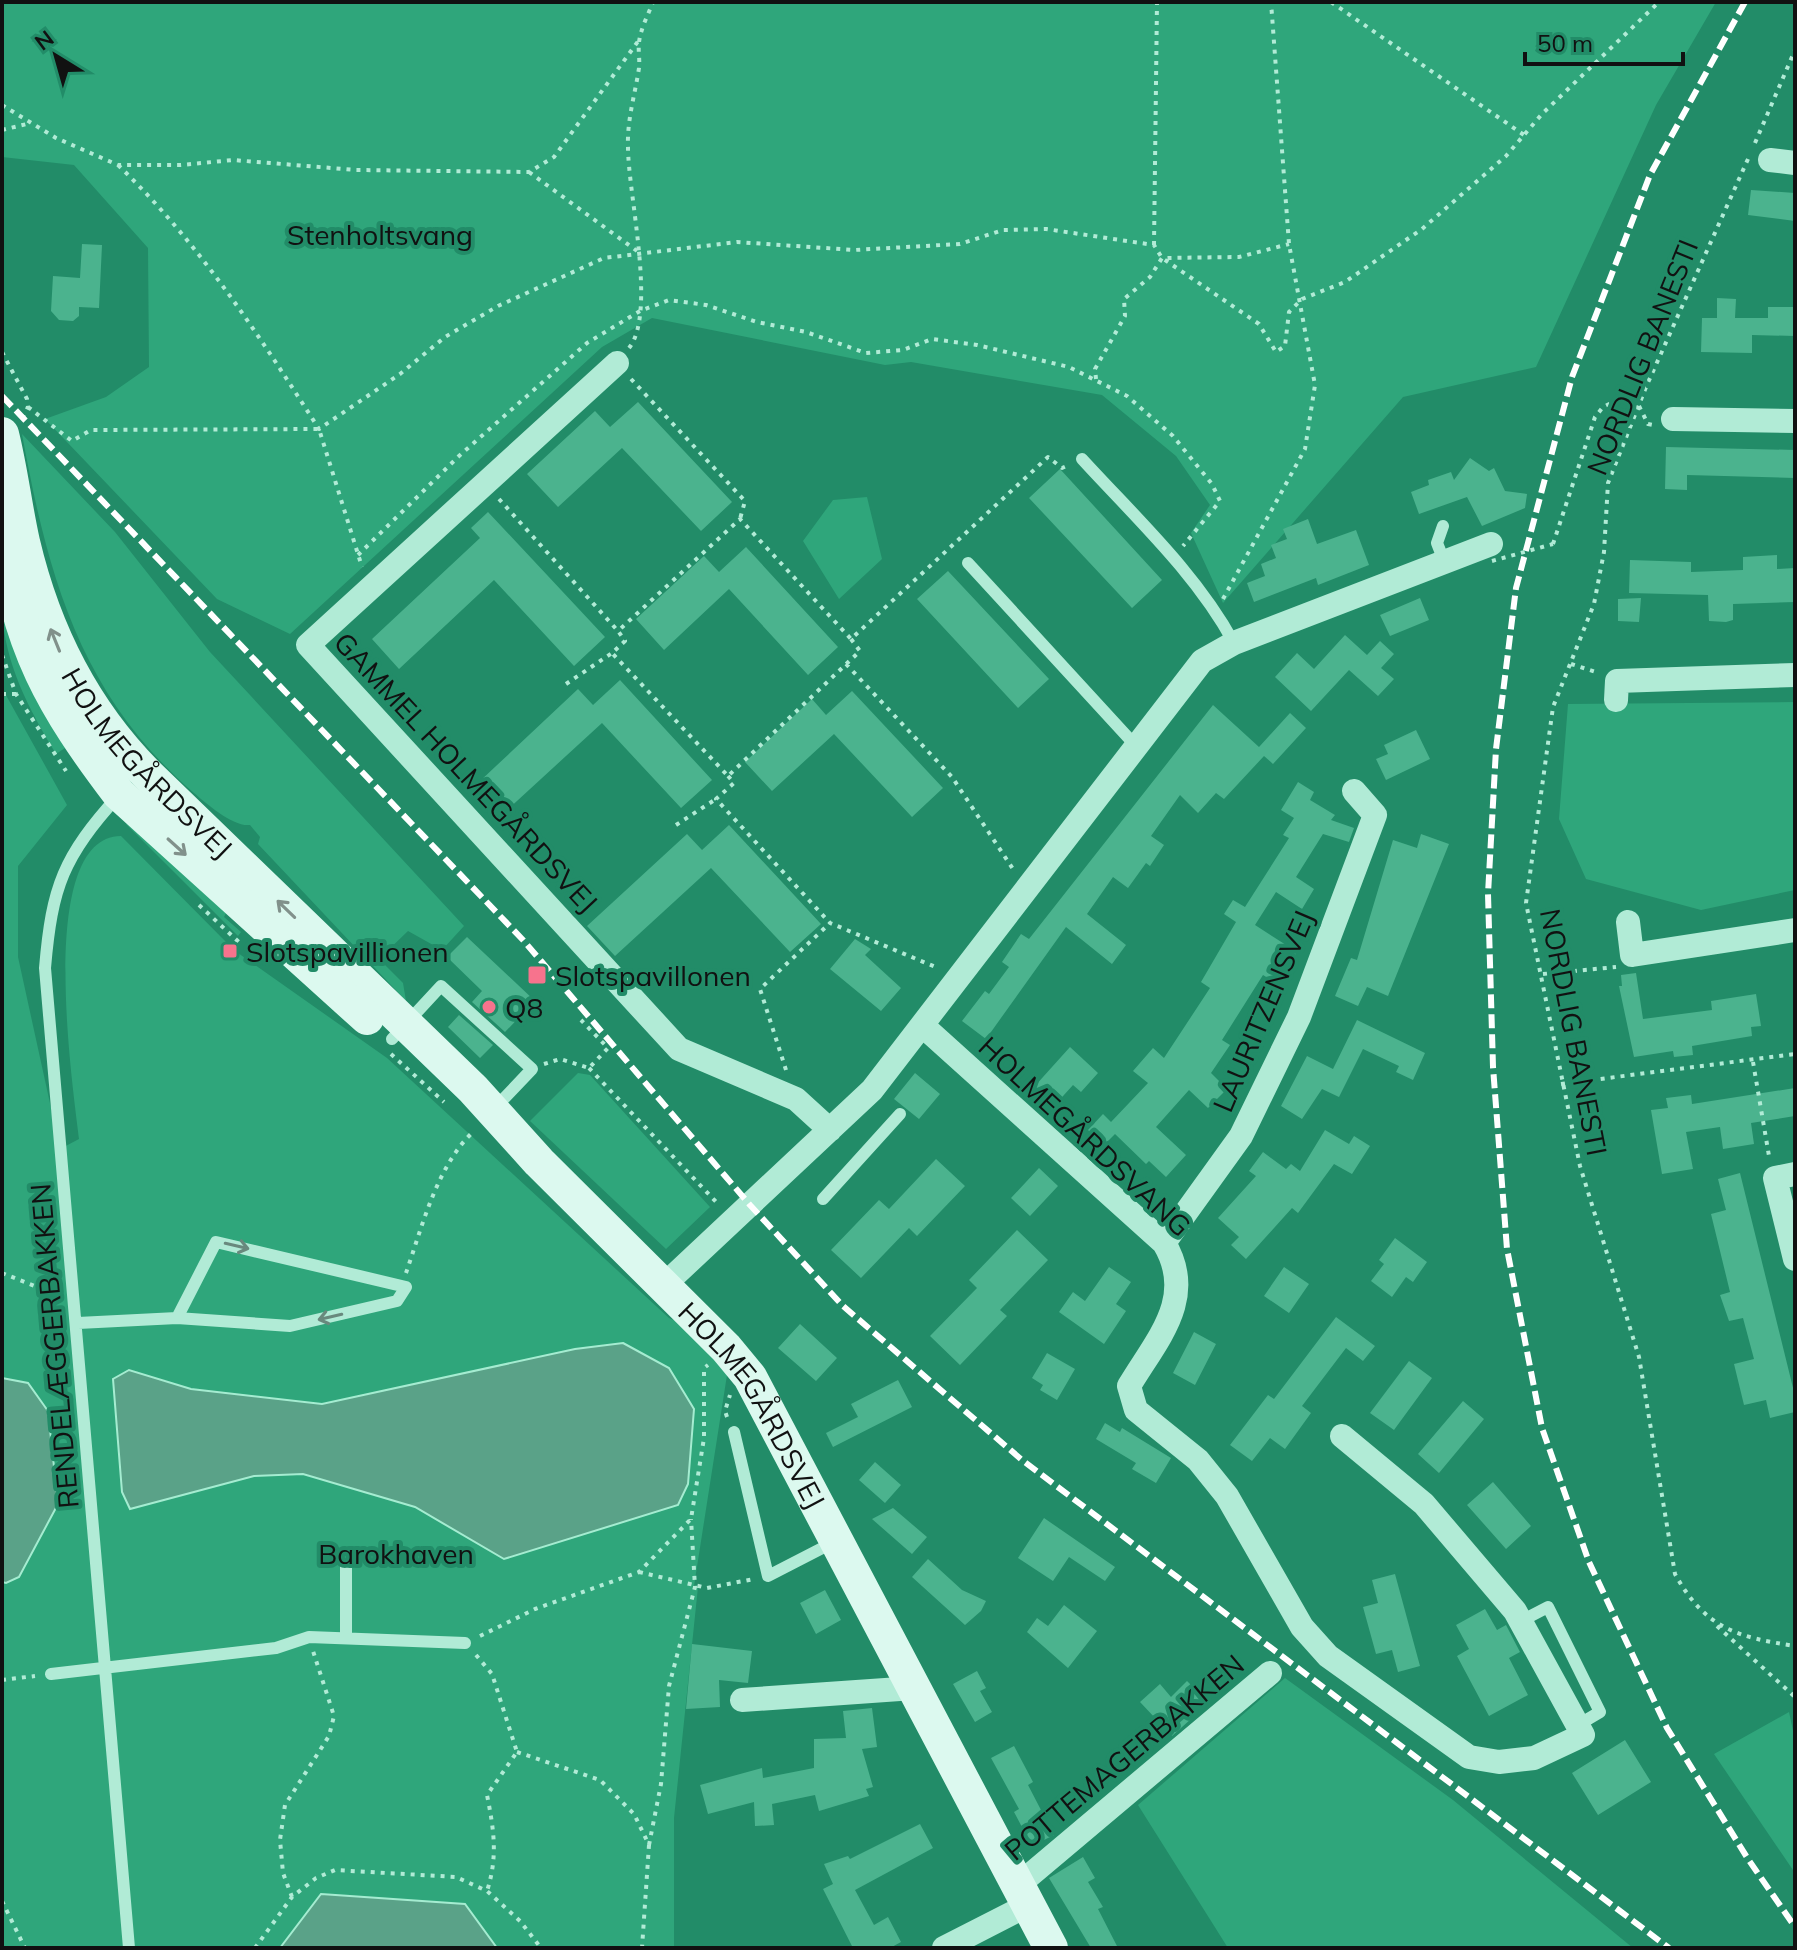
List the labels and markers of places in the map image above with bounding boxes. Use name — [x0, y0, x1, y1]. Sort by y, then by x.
place label: Slotspavillionen — [246, 934, 449, 969]
marker: Slotspavillionen — [221, 942, 239, 960]
place label: Slotspavillonen — [555, 958, 751, 993]
marker: Slotspavillonen — [526, 964, 548, 986]
place label: Q8 — [505, 990, 543, 1025]
marker: Q8 — [480, 998, 498, 1016]

